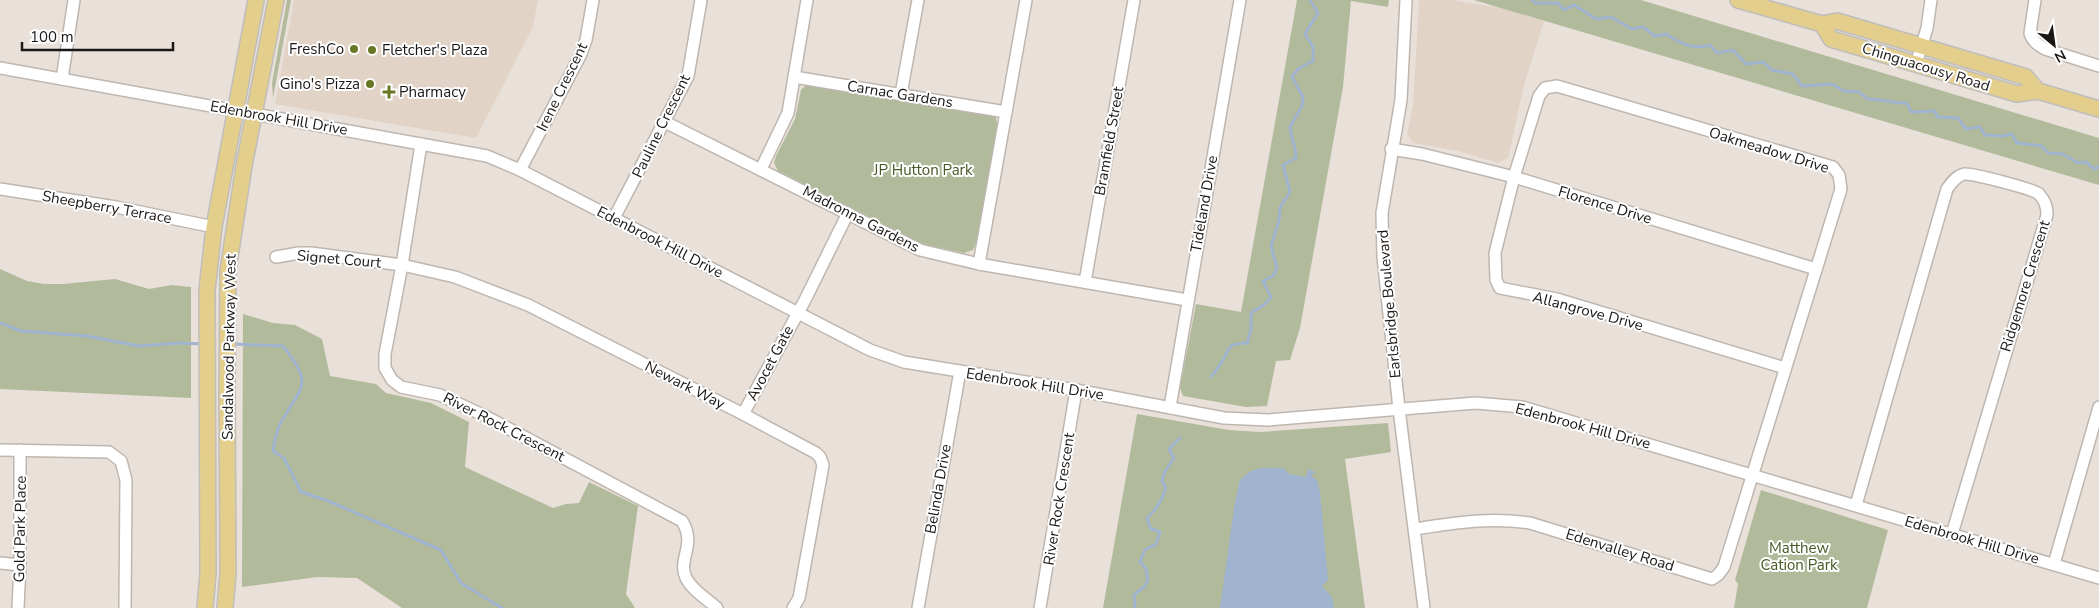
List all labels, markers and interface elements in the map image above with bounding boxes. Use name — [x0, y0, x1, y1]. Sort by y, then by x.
scale bar — [22, 20, 174, 52]
north arrow — [2029, 20, 2079, 70]
text: 100 m — [30, 27, 74, 47]
street label: Chinguacousy Road — [1860, 38, 1992, 96]
place label: FreshCo — [289, 39, 344, 59]
street label: Irene Crescent — [532, 39, 592, 135]
place label: Fletcher's Plaza — [382, 40, 488, 60]
marker: FreshCo — [348, 43, 360, 55]
marker: Fletcher's Plaza — [366, 44, 378, 56]
text: N — [2051, 45, 2069, 67]
street label: Pauline Crescent — [627, 70, 695, 181]
place label: Gino's Pizza — [280, 74, 360, 94]
street label: Carnac Gardens — [846, 76, 954, 112]
marker: Gino's Pizza — [364, 78, 376, 90]
place label: Pharmacy — [399, 82, 466, 102]
street label: Bramfield Street — [1090, 84, 1129, 197]
marker: Pharmacy — [383, 86, 395, 98]
street label: Edenbrook Hill Drive — [209, 96, 349, 140]
street label: Oakmeadow Drive — [1706, 122, 1832, 178]
street label: Tideland Drive — [1186, 154, 1222, 254]
park label: JP Hutton Park — [873, 160, 973, 180]
street label: Madronna Gardens — [799, 181, 923, 257]
street label: Florence Drive — [1556, 181, 1654, 229]
street label: Sheepberry Terrace — [41, 186, 173, 228]
street label: Edenbrook Hill Drive — [593, 201, 727, 283]
street label: Ridgemore Crescent — [1995, 217, 2055, 354]
street label: Earlsbridge Boulevard — [1373, 229, 1405, 379]
street label: Signet Court — [296, 245, 383, 273]
street label: Sandalwood Parkway West — [217, 253, 241, 440]
street label: Allangrove Drive — [1531, 287, 1645, 335]
street label: Avocet Gate — [742, 322, 798, 404]
street label: Newark Way — [642, 356, 729, 414]
street label: Edenbrook Hill Drive — [965, 363, 1105, 405]
street label: River Rock Crescent — [440, 388, 569, 467]
street label: Edenbrook Hill Drive — [1513, 398, 1653, 454]
street label: River Rock Crescent — [1039, 431, 1079, 567]
street label: Belinda Drive — [920, 443, 956, 535]
street label: Gold Park Place — [9, 475, 31, 583]
street label: Edenbrook Hill Drive — [1902, 511, 2042, 569]
street label: Edenvalley Road — [1563, 524, 1677, 576]
park label: Matthew Cation Park — [1760, 538, 1838, 575]

